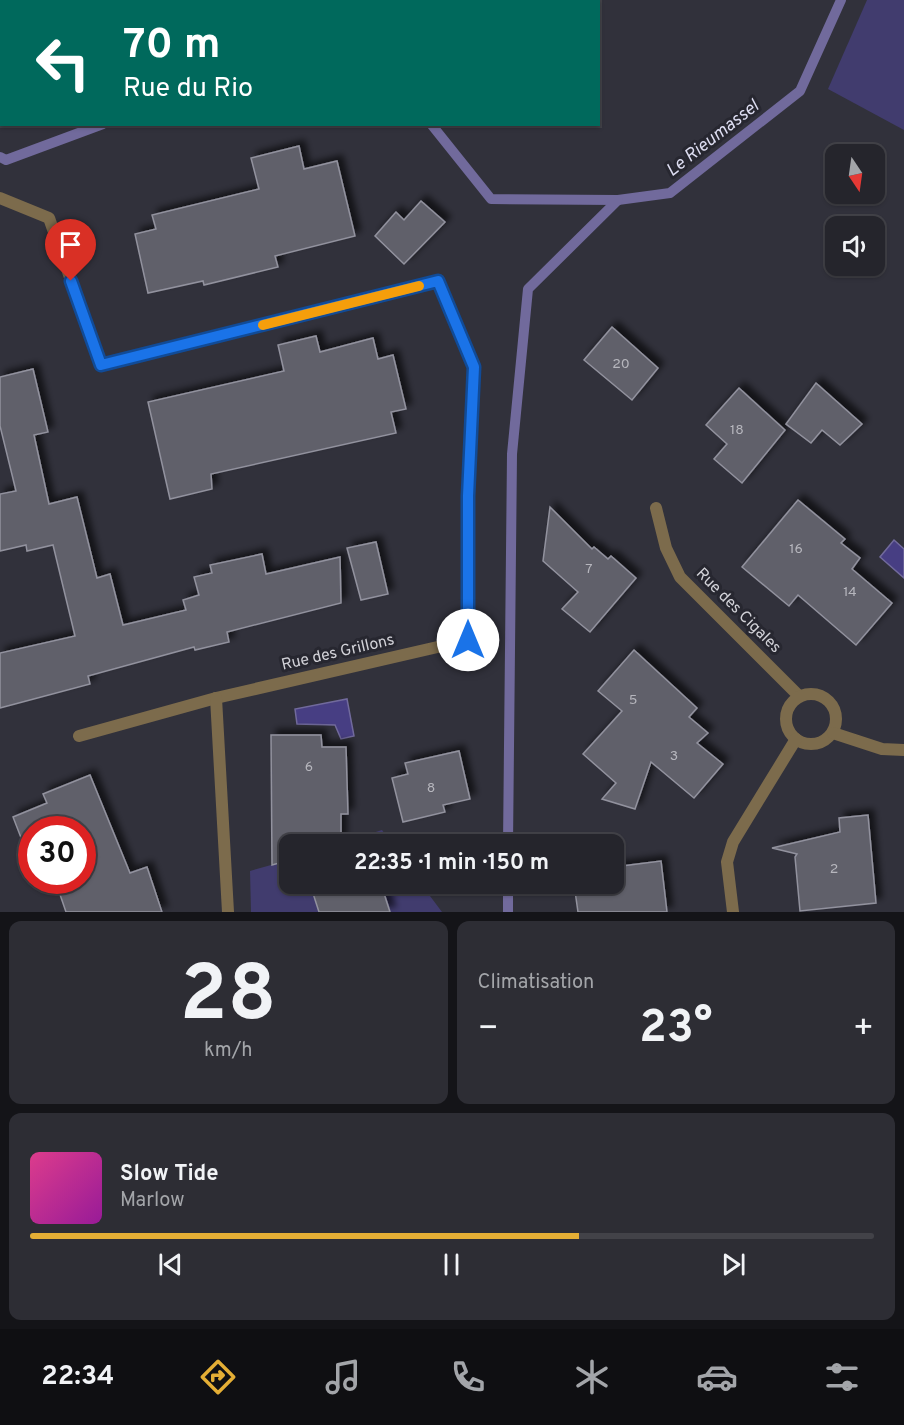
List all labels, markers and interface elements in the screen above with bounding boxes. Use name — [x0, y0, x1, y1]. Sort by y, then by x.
text: 70 m — [123, 20, 221, 73]
icon: left — [24, 24, 102, 102]
text: Rue du Rio — [123, 72, 253, 106]
water label: Le Rieumassel — [662, 95, 765, 183]
north arrow — [825, 144, 885, 204]
map controls — [825, 144, 885, 276]
button: sound — [825, 216, 885, 276]
pin — [45, 219, 96, 281]
icon: arrive — [54, 228, 87, 261]
house number: 20 — [612, 356, 630, 373]
house number: 18 — [730, 422, 744, 439]
house number: 16 — [789, 541, 803, 558]
house number: 7 — [585, 561, 593, 578]
street label: Rue des Cigales — [691, 564, 785, 658]
house number: 14 — [843, 584, 857, 601]
position arrow — [436, 608, 500, 672]
street label: Rue des Grillons — [280, 630, 396, 676]
house number: 5 — [629, 692, 637, 709]
house number: 3 — [670, 748, 678, 765]
house number: 6 — [305, 759, 313, 776]
house number: 8 — [427, 780, 435, 797]
speed limit sign: 30 — [18, 816, 96, 894]
text: 22:35 · 1 min · 150 m — [354, 850, 549, 877]
house number: 2 — [830, 861, 838, 878]
text: 28 — [180, 949, 277, 1048]
text: Climatisation — [478, 970, 594, 996]
text: 23° — [639, 1001, 712, 1058]
text: − — [478, 1009, 499, 1051]
text: + — [853, 1009, 874, 1051]
text: km/h — [204, 1038, 253, 1064]
text: Slow Tide — [120, 1161, 219, 1188]
text: Marlow — [120, 1188, 184, 1214]
icon: previous — [154, 1248, 187, 1281]
icon: pause — [435, 1248, 468, 1281]
icon: next — [717, 1248, 750, 1281]
icon: directions — [197, 1356, 239, 1398]
icon: music — [322, 1356, 364, 1398]
icon: phone — [447, 1356, 489, 1398]
icon: climate — [571, 1356, 613, 1398]
icon: car — [696, 1356, 738, 1398]
icon: filters — [821, 1356, 863, 1398]
text: 22:34 — [41, 1360, 114, 1394]

